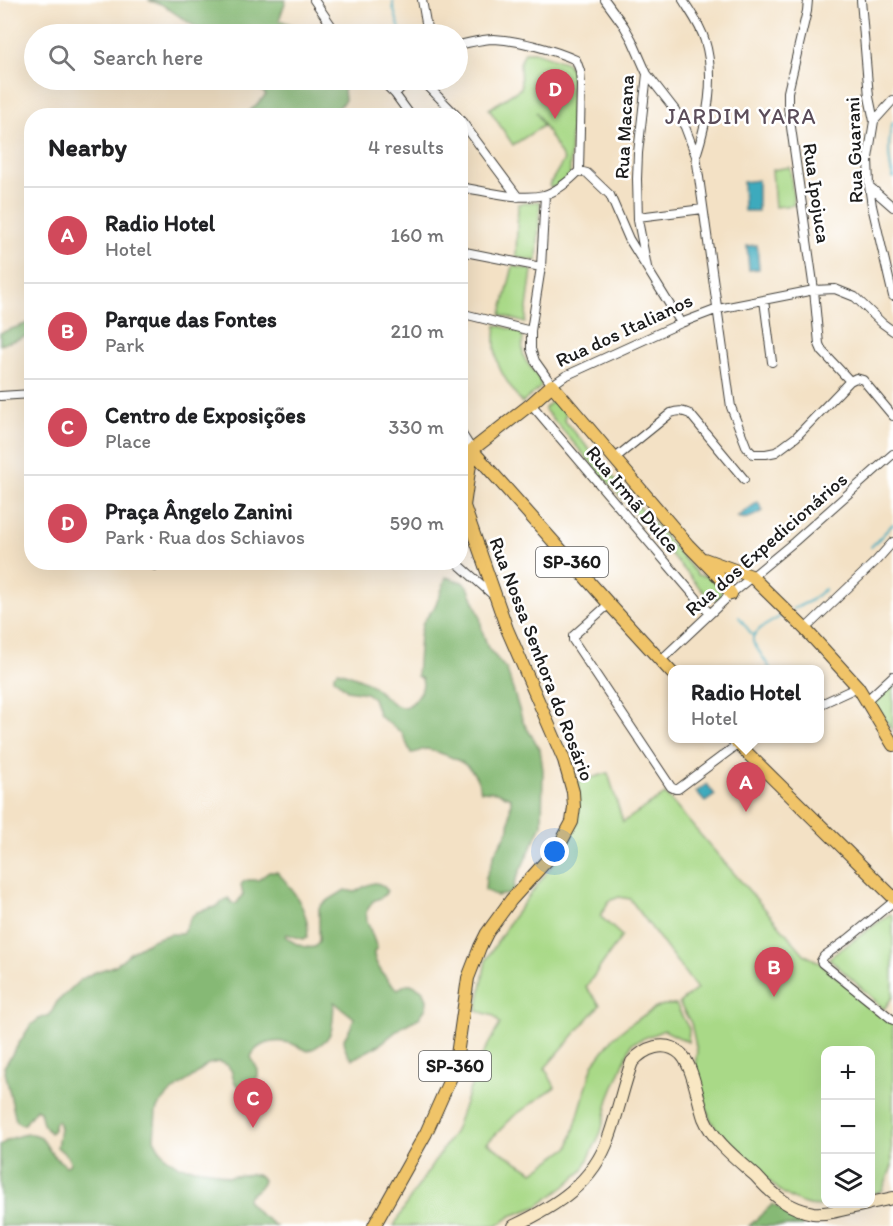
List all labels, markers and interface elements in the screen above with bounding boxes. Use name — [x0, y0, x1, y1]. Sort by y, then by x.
search box — [24, 24, 468, 90]
icon: search — [45, 41, 78, 74]
text: Search here — [93, 44, 203, 71]
pin: D — [536, 70, 574, 119]
street label: Rua Macana — [609, 74, 639, 180]
street label: Rua Guarani — [840, 96, 868, 204]
district label: JARDIM YARA — [665, 103, 817, 130]
text: Nearby — [48, 131, 127, 163]
text: 4 results — [368, 135, 444, 159]
street label: Rua Ipojuca — [798, 141, 836, 245]
text: Radio Hotel — [105, 210, 215, 237]
text: A — [61, 223, 74, 247]
text: 160 m — [391, 223, 444, 247]
text: Hotel — [105, 237, 152, 261]
street label: Rua dos Italianos — [552, 288, 696, 372]
text: Parque das Fontes — [105, 306, 277, 333]
text: B — [61, 319, 74, 343]
text: 210 m — [391, 319, 444, 343]
text: Park — [105, 333, 144, 357]
text: Centro de Exposições — [105, 402, 306, 429]
text: C — [61, 415, 74, 439]
text: 330 m — [389, 415, 444, 439]
text: Place — [105, 429, 151, 453]
street label: Rua Irmã Dulce — [581, 440, 685, 558]
street label: Rua dos Expedicionários — [680, 467, 852, 621]
text: Praça Ângelo Zanini — [105, 498, 293, 525]
text: D — [61, 511, 74, 535]
text: 590 m — [389, 511, 444, 535]
text: Park · Rua dos Schiavos — [105, 525, 305, 549]
street label: Rua Nossa Senhora do Rosário — [484, 534, 600, 784]
road number: SP-360 — [536, 547, 608, 577]
popup — [668, 665, 824, 743]
text: Radio Hotel — [691, 679, 801, 706]
text: Hotel — [691, 706, 738, 730]
pin: A — [726, 762, 766, 812]
your location — [540, 837, 569, 866]
pin: B — [754, 948, 794, 997]
map controls — [821, 1046, 875, 1208]
button: + — [821, 1046, 875, 1100]
road number: SP-360 — [419, 1051, 491, 1081]
pin: C — [234, 1078, 272, 1128]
button: − — [821, 1100, 875, 1154]
button: layers — [821, 1154, 875, 1208]

